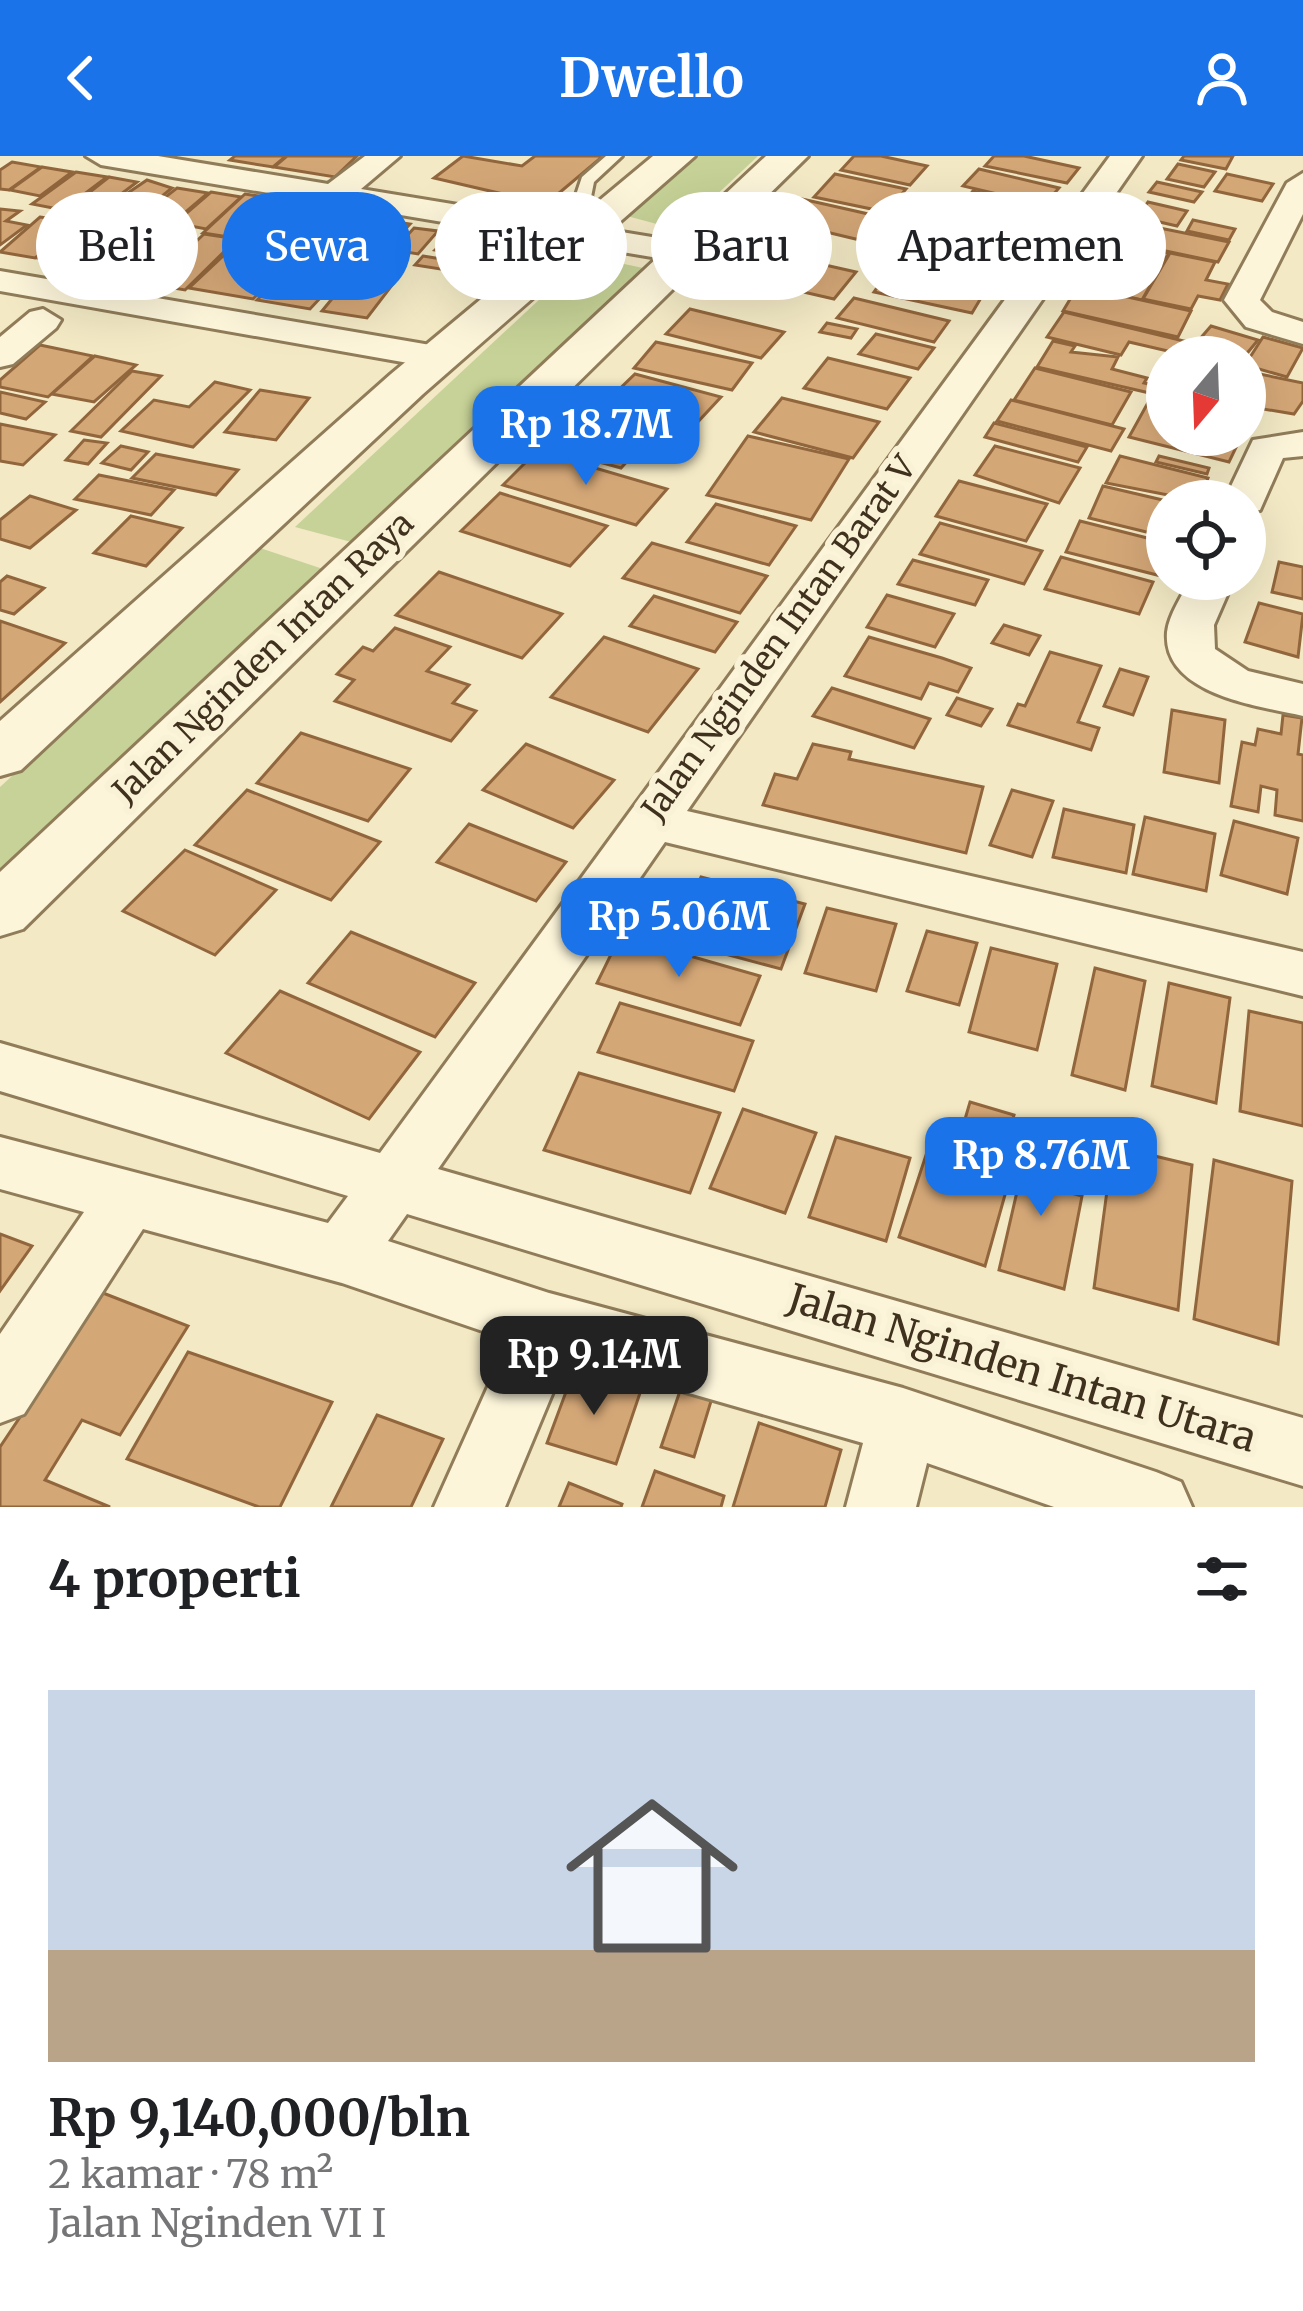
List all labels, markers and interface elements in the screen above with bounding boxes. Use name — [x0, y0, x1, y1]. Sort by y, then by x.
text: Dwello — [559, 44, 744, 112]
icon: back — [48, 45, 114, 111]
icon: person — [1189, 45, 1255, 111]
chip: Beli — [36, 192, 198, 300]
chip: Sewa — [222, 192, 411, 300]
chip: Filter — [435, 192, 627, 300]
chip: Baru — [651, 192, 832, 300]
chip: Apartemen — [856, 192, 1166, 300]
north arrow — [1146, 336, 1266, 456]
map controls — [1146, 336, 1266, 600]
pin: Rp 18.7M — [462, 386, 710, 488]
text: Rp 18.7M — [500, 400, 672, 449]
street label: Jalan Nginden Intan Barat V — [632, 447, 926, 829]
button: locate — [1146, 480, 1266, 600]
street label: Jalan Nginden Intan Raya — [104, 503, 422, 812]
pin: Rp 5.06M — [555, 878, 803, 980]
text: Rp 5.06M — [588, 892, 770, 941]
pin: Rp 8.76M — [917, 1117, 1165, 1219]
text: Rp 8.76M — [952, 1131, 1130, 1180]
street label: Jalan Nginden Intan Utara — [781, 1273, 1262, 1463]
pin: Rp 9.14M — [470, 1316, 718, 1418]
text: Rp 9.14M — [507, 1330, 681, 1379]
icon: filters — [1189, 1546, 1255, 1612]
text: 4 properti — [48, 1547, 301, 1611]
icon: home — [544, 1768, 760, 1984]
text: Rp 9,140,000/bln — [48, 2086, 470, 2150]
text: 2 kamar · 78 m² — [48, 2150, 333, 2199]
text: Jalan Nginden VI I — [48, 2199, 386, 2248]

